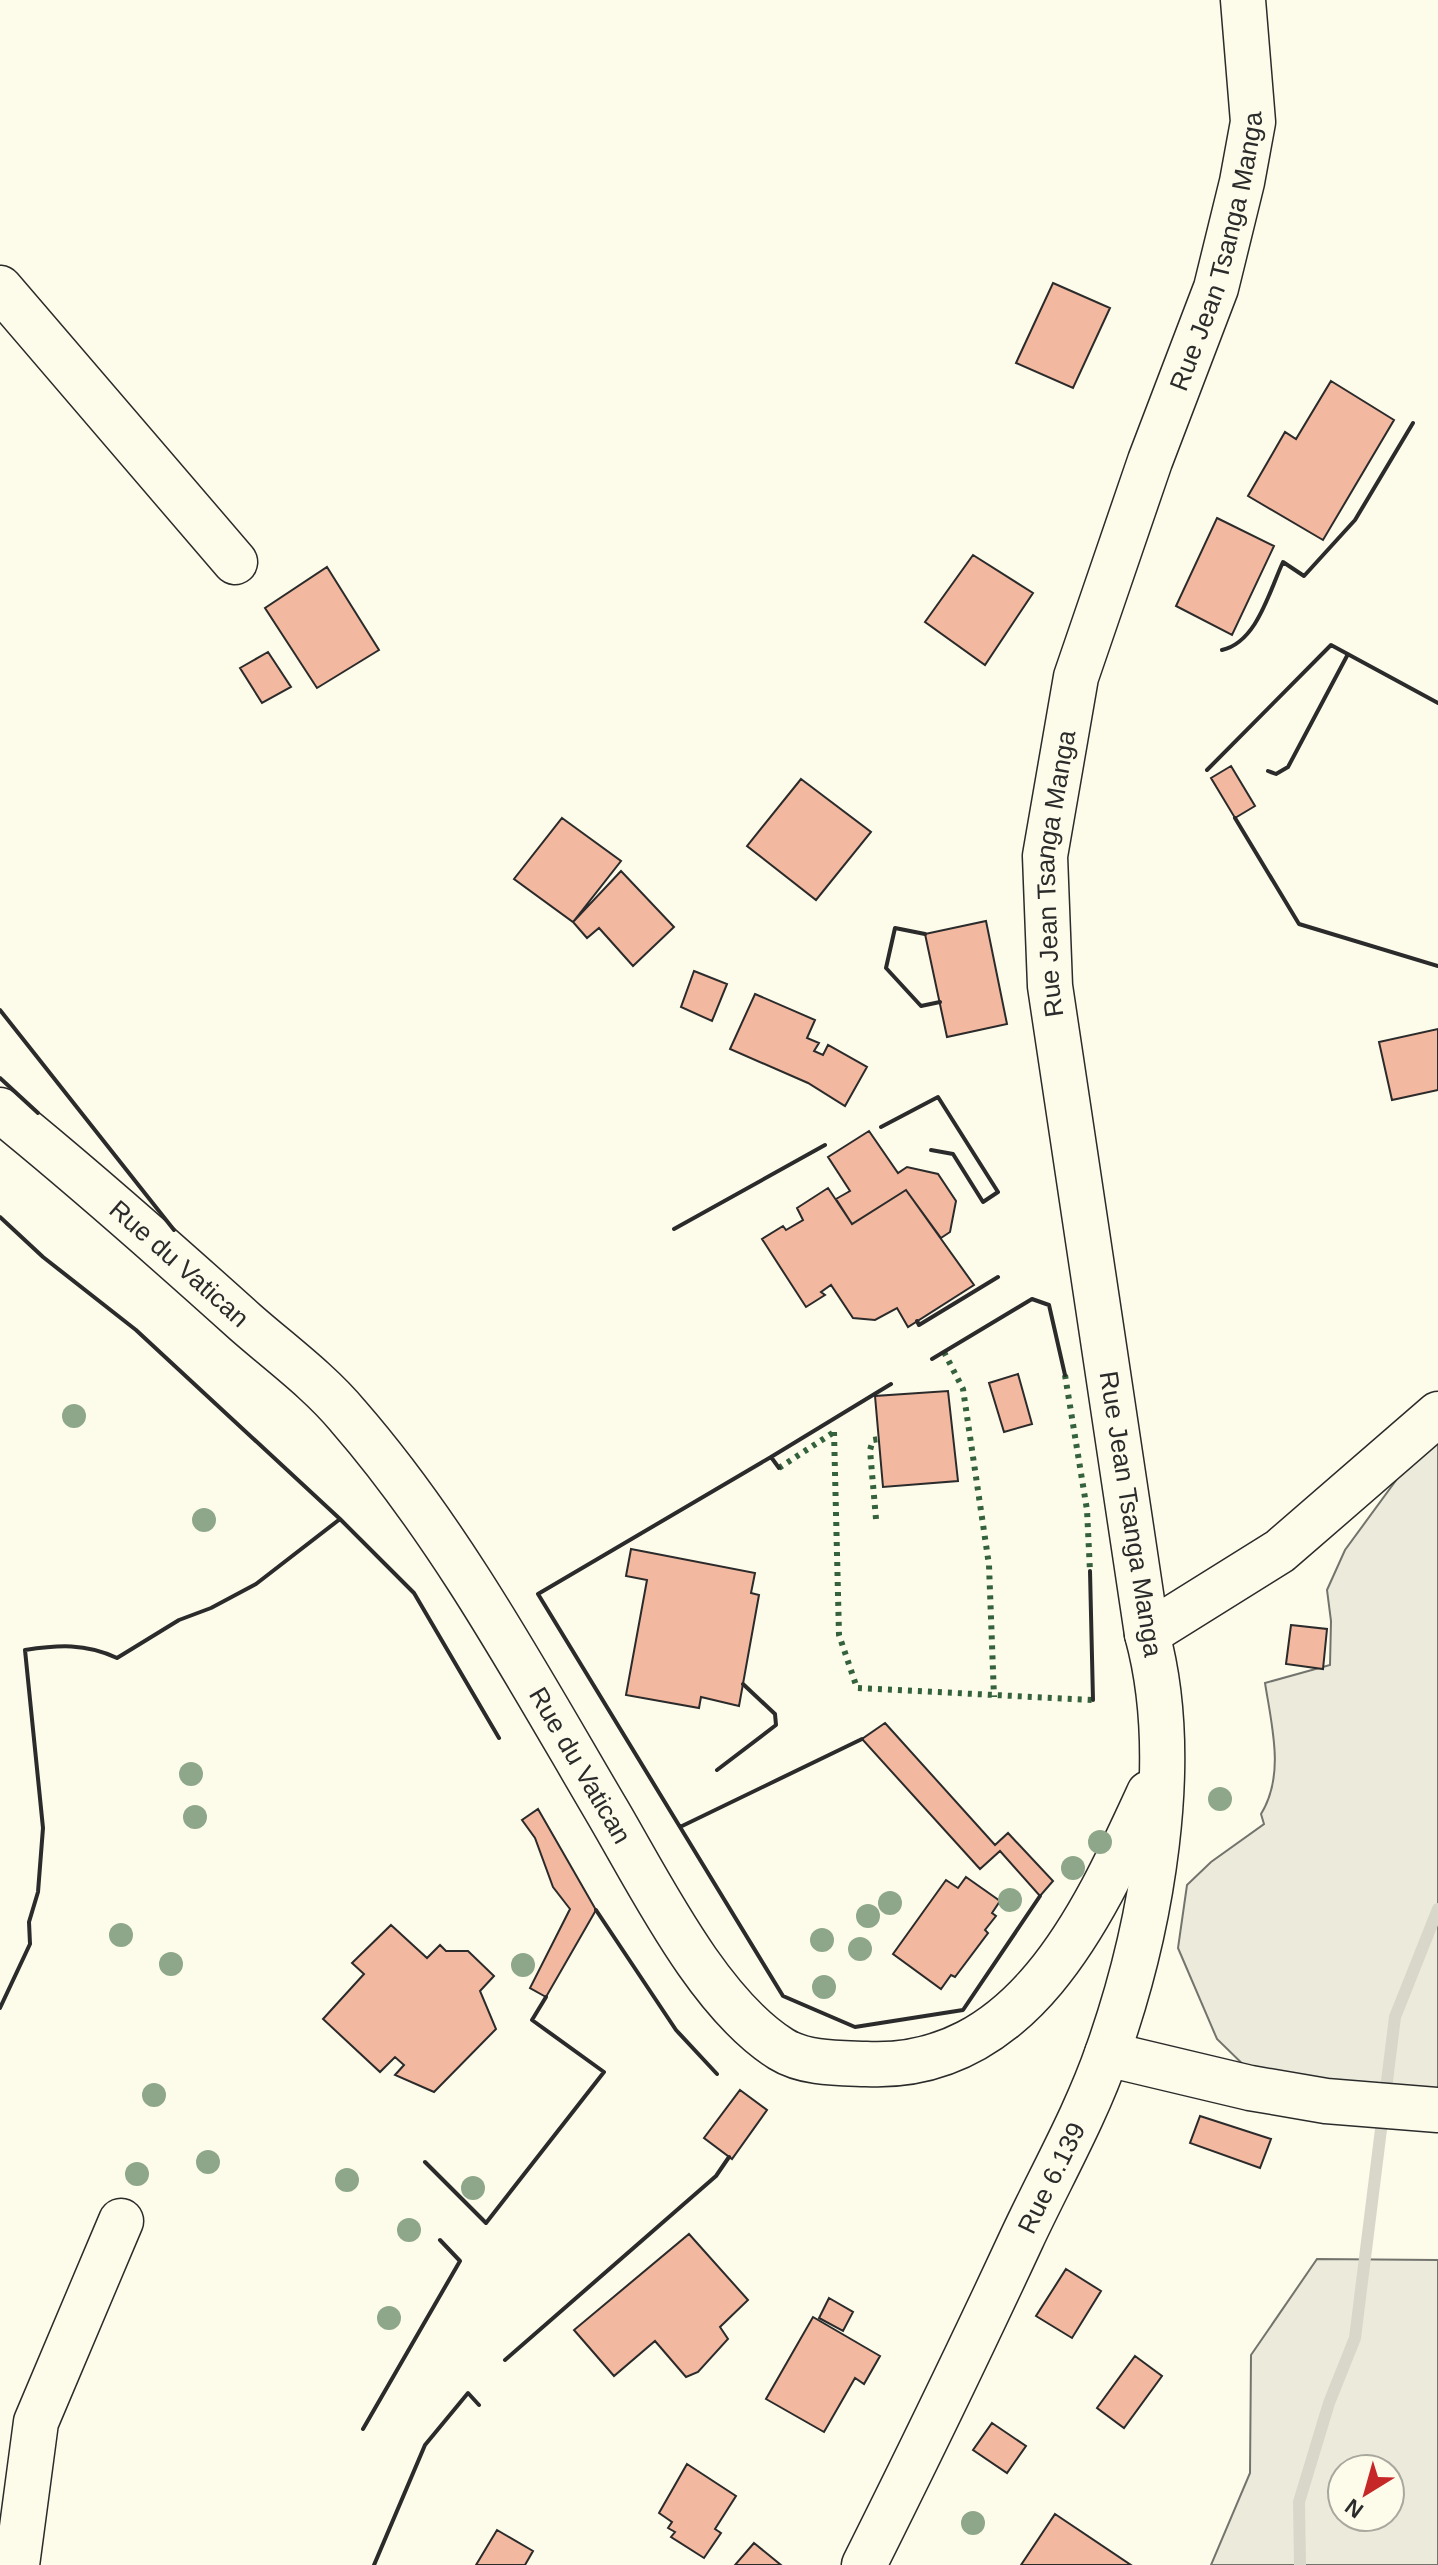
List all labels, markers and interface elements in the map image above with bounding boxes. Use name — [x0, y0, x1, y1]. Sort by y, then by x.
street label: Rue Jean Tsanga Manga — [1163, 110, 1268, 395]
street label: Rue Jean Tsanga Manga — [1030, 727, 1082, 1019]
street label: Rue du Vatican — [104, 1194, 255, 1333]
street label: Rue Jean Tsanga Manga — [1094, 1369, 1168, 1659]
street label: Rue du Vatican — [523, 1682, 638, 1849]
street label: Rue 6.139 — [1011, 2118, 1091, 2238]
north arrow — [1326, 2453, 1406, 2533]
text: N — [1340, 2494, 1368, 2523]

